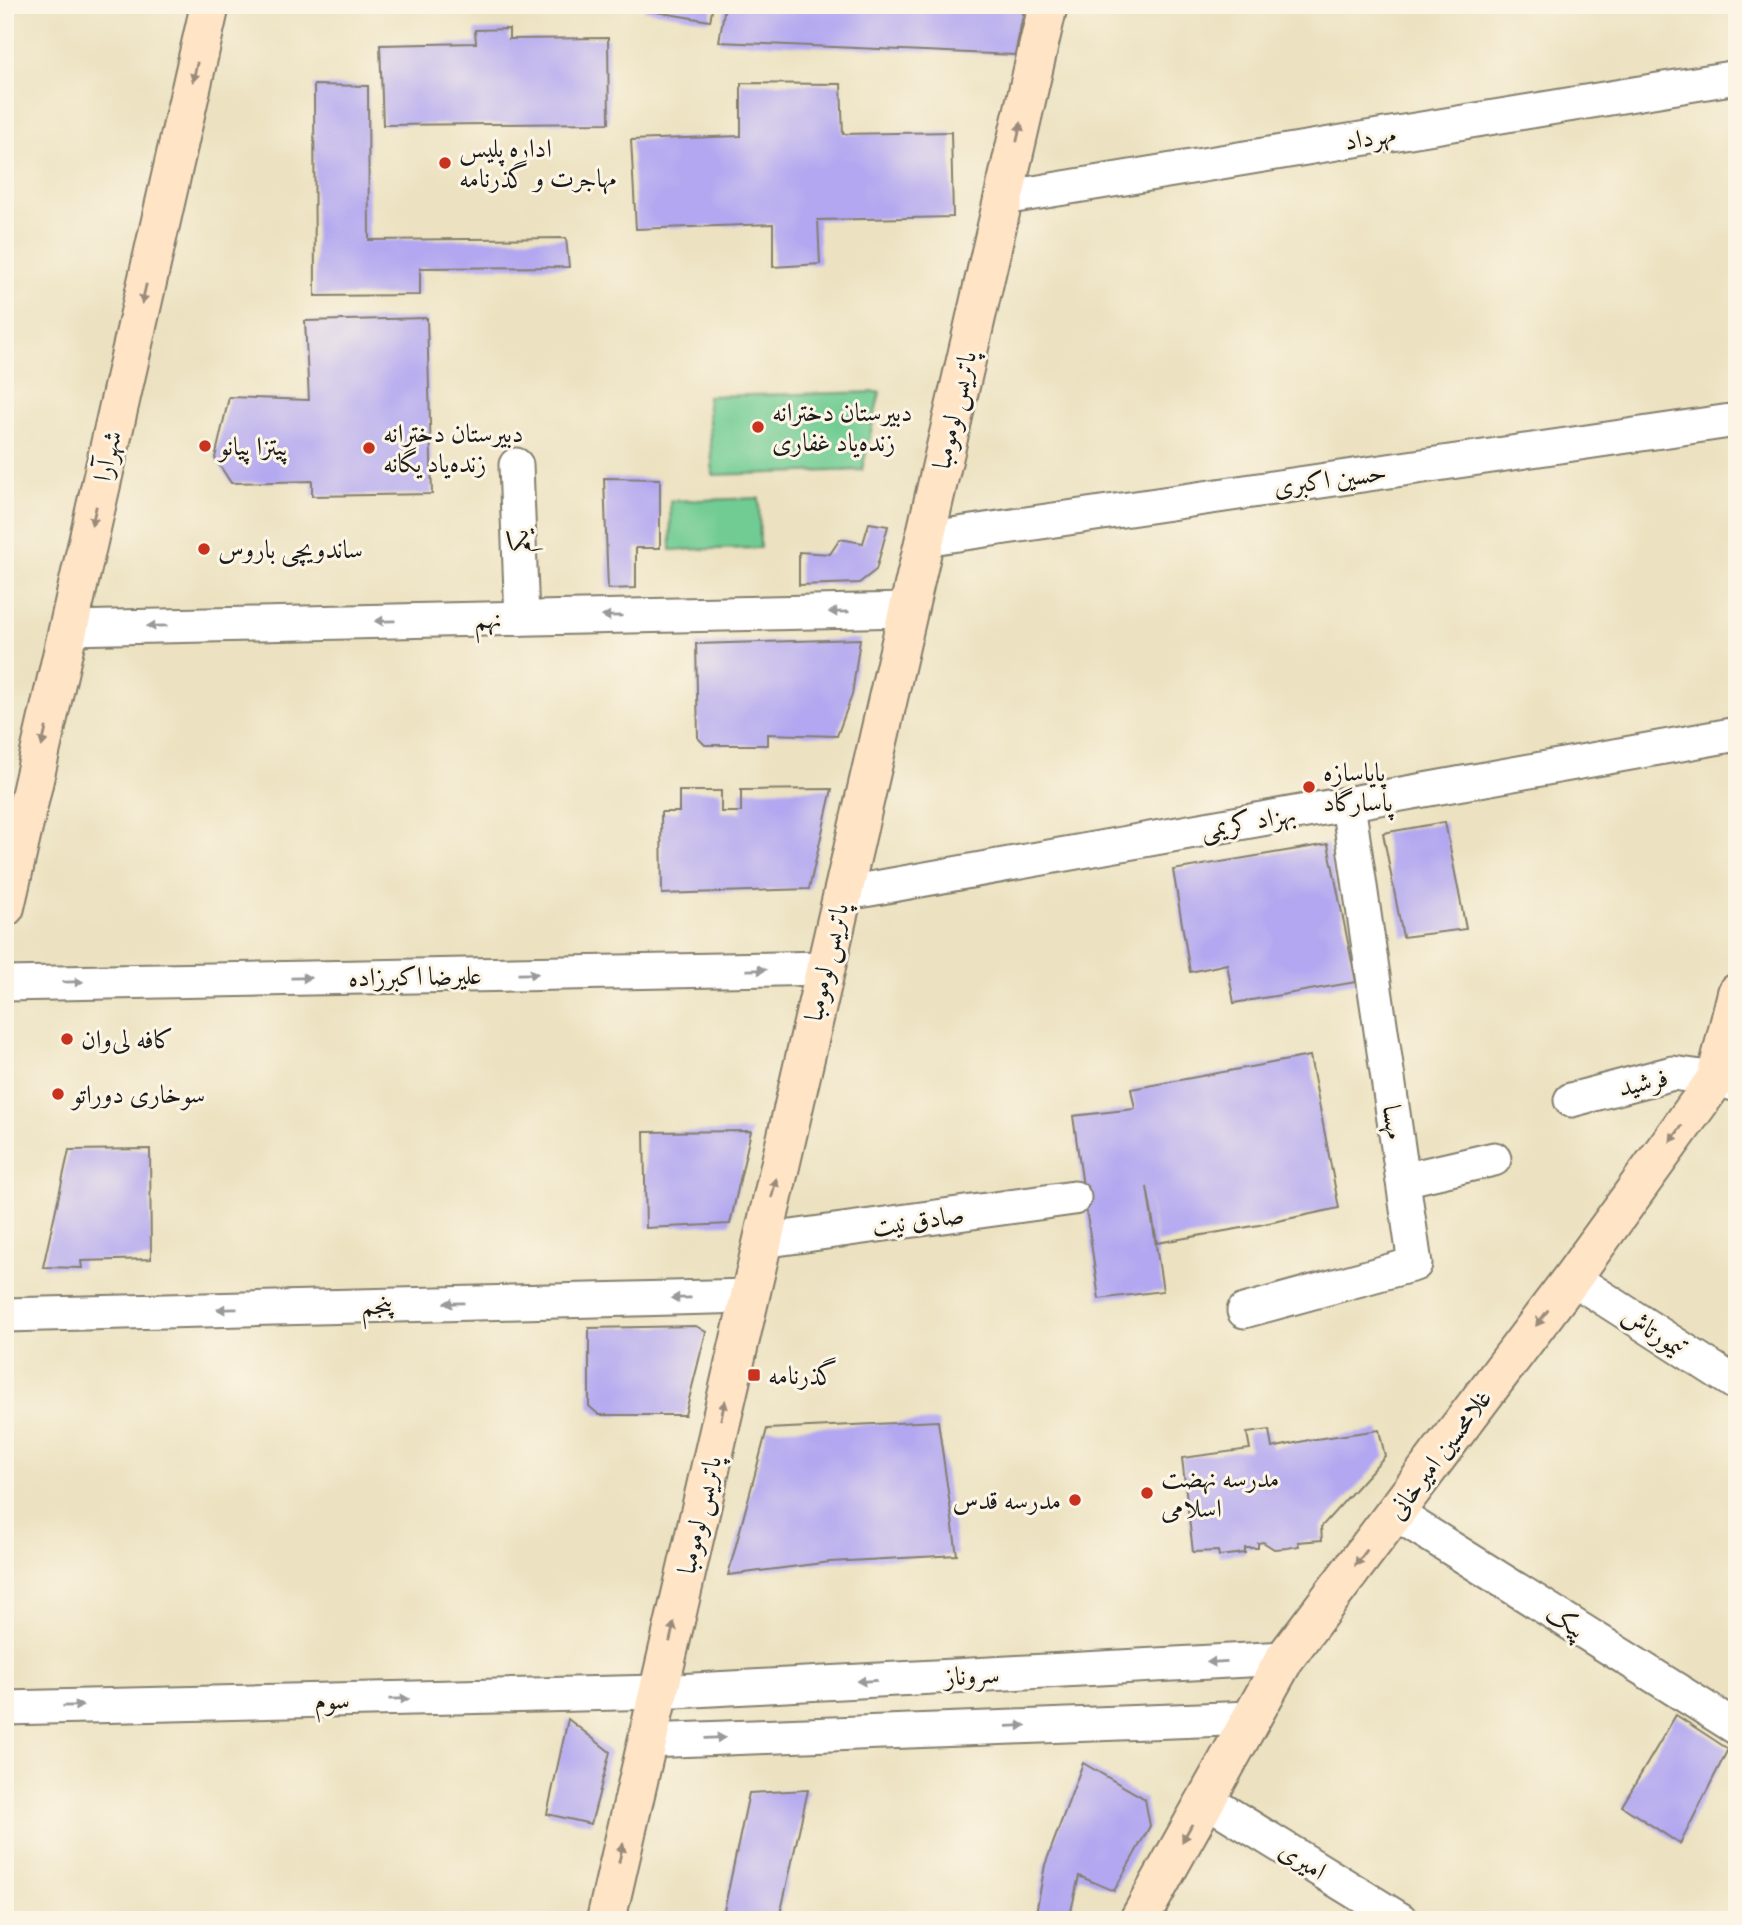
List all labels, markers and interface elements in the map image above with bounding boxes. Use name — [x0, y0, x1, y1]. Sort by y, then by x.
one-way arrow — [189, 61, 200, 83]
street label: مهرداد — [1342, 117, 1399, 162]
one-way arrow — [1013, 120, 1024, 142]
place label: اداره پلیس مهاجرت و گذرنامه — [459, 132, 616, 199]
marker: اداره پلیس مهاجرت و گذرنامه — [437, 155, 453, 171]
one-way arrow — [139, 283, 150, 305]
street label: پاتریس لومومبا — [925, 347, 988, 473]
place label: دبیرستان دخترانه زنده‌یاد غفاری — [772, 396, 913, 463]
place label: دبیرستان دخترانه زنده‌یاد یگانه — [383, 417, 524, 484]
marker: دبیرستان دخترانه زنده‌یاد غفاری — [750, 419, 766, 435]
street label: شهرآرا — [86, 427, 133, 486]
place label: پیتزا پیانو — [216, 430, 288, 467]
marker: پیتزا پیانو — [197, 438, 213, 454]
marker: دبیرستان دخترانه زنده‌یاد یگانه — [361, 440, 377, 456]
street label: حسین اکبری — [1271, 455, 1389, 508]
one-way arrow — [88, 505, 99, 527]
street label: یکم — [503, 527, 544, 553]
place label: ساندویچی باروس — [218, 533, 363, 570]
marker: ساندویچی باروس — [196, 541, 212, 557]
street label: نهم — [474, 603, 502, 644]
one-way arrow — [828, 606, 850, 617]
one-way arrow — [601, 610, 623, 622]
one-way arrow — [373, 615, 395, 627]
one-way arrow — [146, 620, 168, 632]
one-way arrow — [38, 726, 49, 748]
place label: پایاسازه پاسارگاد — [1323, 756, 1394, 823]
marker: پایاسازه پاسارگاد — [1301, 779, 1317, 795]
street label: بهزاد کریمی — [1198, 797, 1299, 850]
street label: پاتریس لومومبا — [797, 899, 860, 1025]
street label: علیرضا اکبرزاده — [348, 959, 482, 998]
one-way arrow — [745, 964, 767, 975]
one-way arrow — [518, 968, 540, 980]
one-way arrow — [290, 972, 312, 984]
one-way arrow — [63, 977, 85, 988]
place label: کافه لی‌وان — [81, 1023, 174, 1060]
marker: کافه لی‌وان — [59, 1031, 75, 1047]
street label: فرشید — [1615, 1061, 1672, 1108]
place label: سوخاری دوراتو — [69, 1078, 205, 1115]
marker: سوخاری دوراتو — [50, 1086, 66, 1102]
street label: مهسا — [1371, 1103, 1412, 1142]
one-way arrow — [1669, 1125, 1683, 1143]
one-way arrow — [769, 1177, 780, 1199]
street label: صادق نیت — [870, 1198, 967, 1247]
street label: پنجم — [361, 1289, 395, 1330]
one-way arrow — [670, 1292, 692, 1303]
one-way arrow — [443, 1298, 465, 1309]
street label: تیمورتاش — [1613, 1299, 1693, 1369]
one-way arrow — [215, 1304, 237, 1315]
one-way arrow — [1535, 1309, 1549, 1327]
place label: گذرنامه — [768, 1357, 837, 1396]
marker: گذرنامه — [746, 1367, 762, 1383]
street label: غلامحسین امیرخانی — [1380, 1383, 1502, 1528]
one-way arrow — [718, 1399, 729, 1421]
street label: پاتریس لومومبا — [670, 1452, 733, 1578]
place label: مدرسه نهضت اسلامی — [1161, 1462, 1279, 1529]
place label: مدرسه قدس — [952, 1484, 1061, 1521]
marker: مدرسه نهضت اسلامی — [1139, 1485, 1155, 1501]
marker: مدرسه قدس — [1067, 1492, 1083, 1508]
one-way arrow — [1354, 1549, 1368, 1567]
street label: پیک — [1537, 1596, 1592, 1650]
one-way arrow — [667, 1620, 678, 1642]
one-way arrow — [1206, 1656, 1228, 1667]
street label: سروناز — [941, 1658, 1001, 1698]
one-way arrow — [856, 1676, 878, 1687]
street label: سوم — [314, 1684, 350, 1723]
one-way arrow — [388, 1693, 410, 1704]
one-way arrow — [63, 1701, 85, 1712]
one-way arrow — [1005, 1720, 1027, 1732]
one-way arrow — [704, 1733, 726, 1744]
one-way arrow — [1182, 1823, 1193, 1843]
street label: امیری — [1271, 1833, 1333, 1891]
one-way arrow — [616, 1842, 627, 1864]

